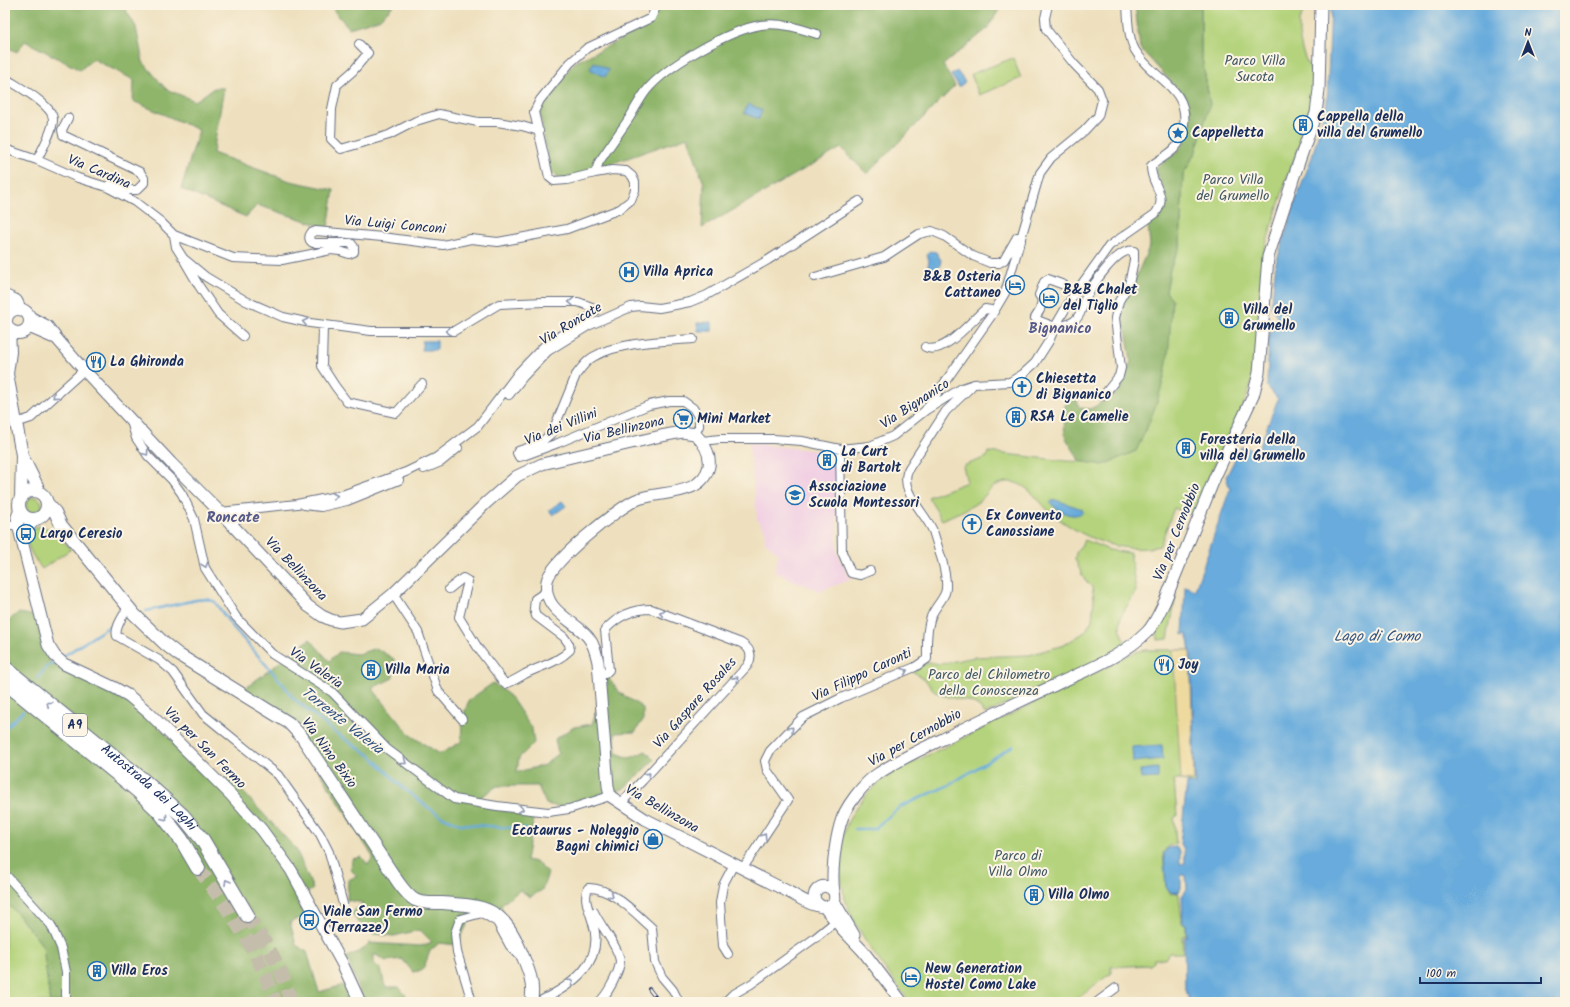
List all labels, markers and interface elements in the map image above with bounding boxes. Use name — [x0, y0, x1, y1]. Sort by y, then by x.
north arrow — [1508, 22, 1548, 62]
text: N — [1525, 24, 1532, 42]
park label: Parco Villa Sucota — [1224, 50, 1286, 88]
place label: Cappella della villa del Grumello — [1317, 106, 1423, 144]
building icon: Cappella della villa del Grumello — [1292, 114, 1314, 136]
place icon: Cappelletta — [1167, 122, 1189, 144]
place label: Cappelletta — [1192, 122, 1264, 144]
street label: Via Cardina — [64, 149, 134, 195]
park label: Parco Villa del Grumello — [1197, 169, 1269, 207]
street label: Via Luigi Conconi — [343, 210, 447, 240]
hospital icon: Villa Aprica — [618, 261, 640, 283]
place label: Villa Aprica — [643, 261, 713, 283]
place label: B&B Osteria Cattaneo — [923, 266, 1002, 304]
hotel icon: B&B Osteria Cattaneo — [1004, 274, 1026, 296]
place label: B&B Chalet del Tiglio — [1063, 279, 1138, 317]
hotel icon: B&B Chalet del Tiglio — [1038, 287, 1060, 309]
street label: Via Roncate — [536, 296, 607, 351]
one-way arrow — [568, 298, 574, 307]
place label: Villa del Grumello — [1243, 299, 1296, 337]
building icon: Villa del Grumello — [1218, 307, 1240, 329]
district label: Bignanico — [1029, 317, 1092, 341]
one-way arrow — [302, 318, 309, 327]
one-way arrow — [445, 326, 451, 335]
restaurant icon: La Ghironda — [85, 351, 107, 373]
place label: La Ghironda — [110, 351, 184, 373]
place label: Chiesetta di Bignanico — [1036, 368, 1112, 406]
street label: Via Bignanico — [876, 373, 954, 435]
church icon: Chiesetta di Bignanico — [1011, 376, 1033, 398]
one-way arrow — [52, 391, 60, 398]
street label: Via dei Villini — [521, 402, 601, 452]
building icon: RSA Le Camelie — [1005, 406, 1027, 428]
place label: RSA Le Camelie — [1030, 406, 1129, 428]
supermarket icon: Mini Market — [672, 408, 694, 430]
place label: Mini Market — [697, 408, 772, 430]
street label: Via Bellinzona — [581, 410, 667, 450]
place label: Foresteria della villa del Grumello — [1200, 429, 1306, 467]
building icon: Foresteria della villa del Grumello — [1175, 437, 1197, 459]
place label: La Curt di Bartolt — [841, 441, 902, 479]
one-way arrow — [141, 448, 148, 455]
building icon: La Curt di Bartolt — [816, 449, 838, 471]
place label: Associazione Scuola Montessori — [809, 476, 919, 514]
street label: Via per Cernobbio — [1147, 480, 1207, 584]
school or university icon: Associazione Scuola Montessori — [784, 484, 806, 506]
one-way arrow — [332, 493, 338, 501]
place label: Ex Convento Canossiane — [986, 505, 1062, 543]
district label: Roncate — [206, 506, 260, 530]
church icon: Ex Convento Canossiane — [961, 513, 983, 535]
bus stop icon: Largo Ceresio — [15, 523, 37, 545]
place label: Largo Ceresio — [40, 523, 123, 545]
street label: Via Bellinzona — [259, 532, 333, 606]
one-way arrow — [201, 561, 209, 568]
one-way arrow — [658, 610, 665, 618]
water label: Lago di Como — [1334, 625, 1422, 649]
street label: Via Valeria — [285, 641, 347, 695]
street label: Via Filippo Caronti — [808, 642, 916, 708]
street label: Via Gaspare Rosales — [648, 652, 742, 754]
restaurant icon: Joy — [1153, 654, 1175, 676]
place label: Joy — [1178, 654, 1199, 676]
building icon: Villa Maria — [360, 659, 382, 681]
place label: Villa Maria — [385, 659, 450, 681]
park label: Parco del Chilometro della Conoscenza — [928, 664, 1050, 702]
one-way arrow — [902, 667, 909, 675]
one-way arrow — [731, 676, 738, 683]
water label: Torrente Valeria — [296, 681, 389, 762]
one-way arrow — [46, 701, 53, 708]
street label: Via per San Fermo — [159, 702, 251, 794]
street label: Via per Cernobbio — [864, 703, 966, 773]
street label: Via Nino Bixio — [296, 713, 362, 793]
road number: A9 — [63, 714, 87, 736]
one-way arrow — [786, 726, 794, 734]
street label: Autostrada dei Laghi — [95, 739, 203, 837]
one-way arrow — [400, 757, 407, 764]
one-way arrow — [643, 772, 651, 780]
street label: Via Bellinzona — [621, 779, 703, 839]
one-way arrow — [518, 804, 524, 813]
one-way arrow — [160, 814, 167, 821]
place label: Ecotaurus - Noleggio Bagni chimici — [512, 820, 640, 858]
shop icon: Ecotaurus - Noleggio Bagni chimici — [642, 828, 664, 850]
one-way arrow — [759, 833, 767, 840]
park label: Parco di Villa Olmo — [988, 845, 1048, 883]
one-way arrow — [225, 879, 232, 886]
building icon: Villa Olmo — [1023, 884, 1045, 906]
place label: Villa Olmo — [1048, 884, 1110, 906]
one-way arrow — [607, 890, 614, 897]
place label: Viale San Fermo (Terrazze) — [323, 901, 423, 939]
bus stop icon: Viale San Fermo (Terrazze) — [298, 909, 320, 931]
place label: New Generation Hostel Como Lake — [925, 958, 1036, 996]
scale bar — [1420, 959, 1541, 985]
building icon: Villa Eros — [86, 960, 108, 982]
place label: Villa Eros — [111, 960, 168, 982]
text: 100 m — [1426, 964, 1457, 983]
hotel icon: New Generation Hostel Como Lake — [900, 966, 922, 988]
one-way arrow — [567, 979, 574, 986]

